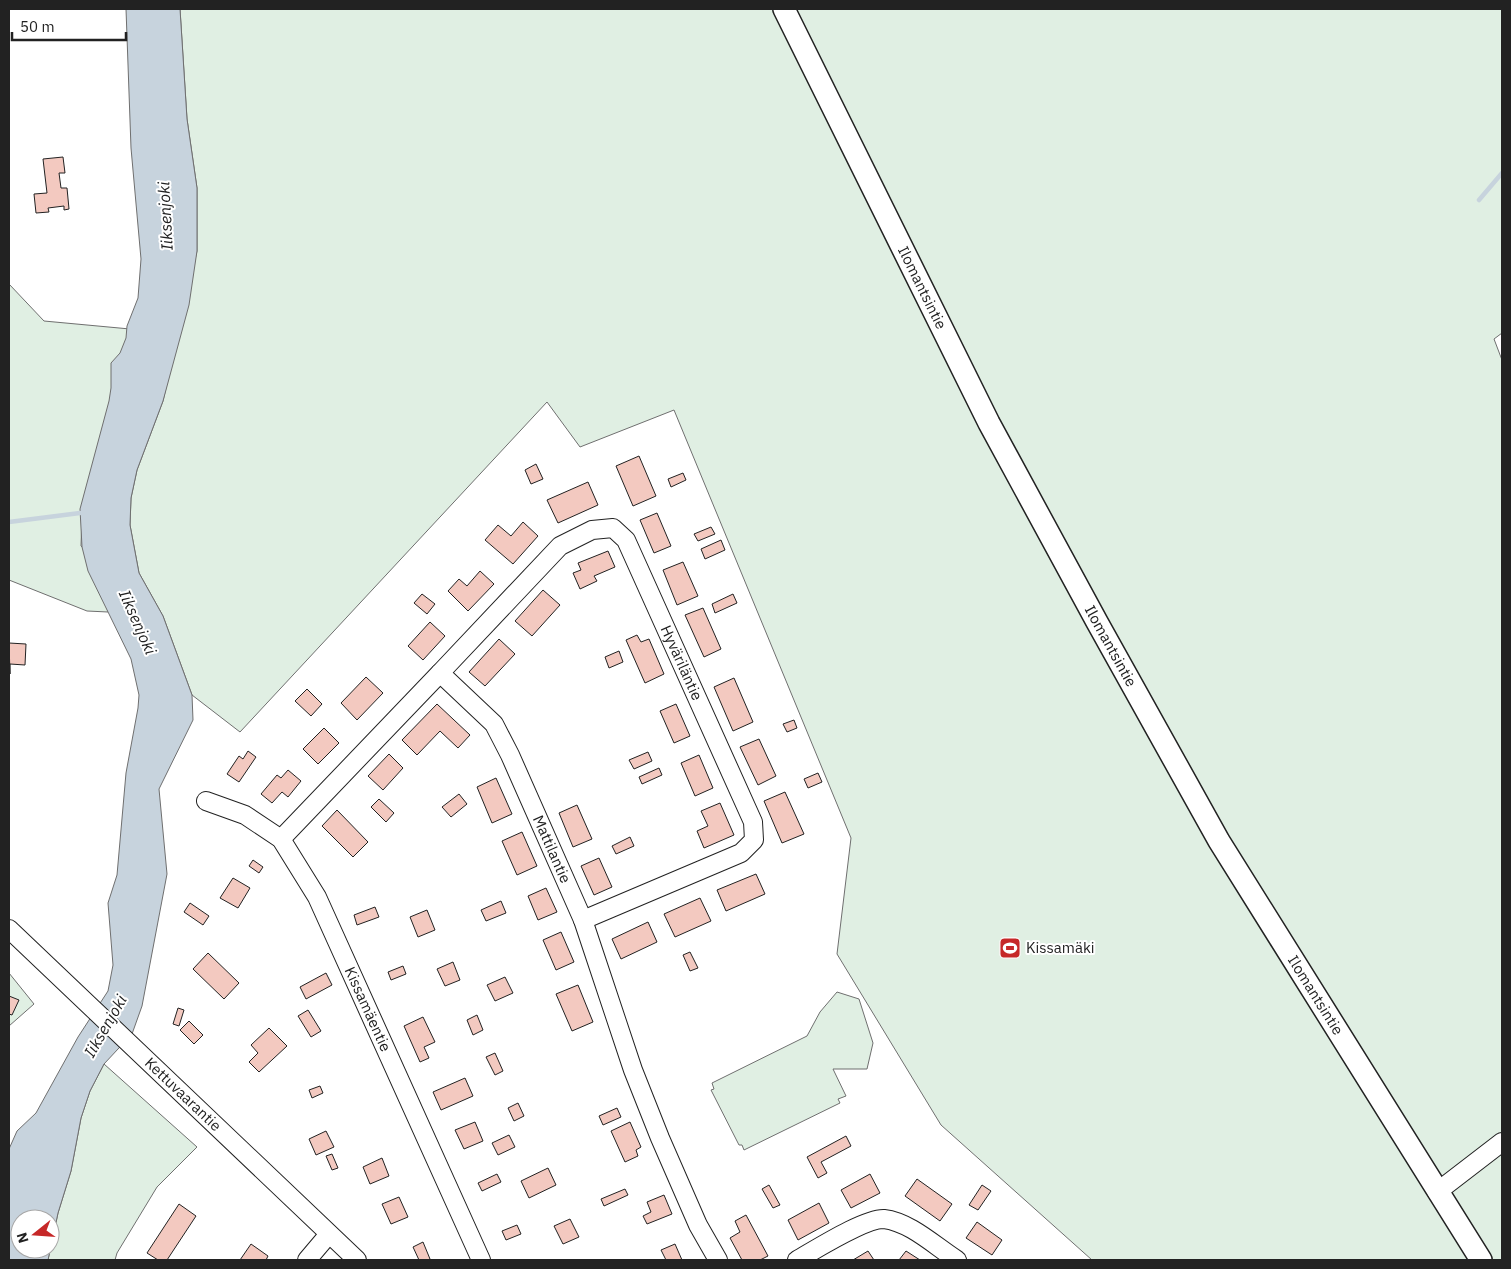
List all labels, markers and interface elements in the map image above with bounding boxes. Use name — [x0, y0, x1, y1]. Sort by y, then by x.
scale bar — [12, 10, 126, 42]
text: 50 m — [20, 17, 55, 36]
water label: Iiksenjoki — [153, 180, 177, 251]
street label: Ilomantsintie — [894, 243, 951, 332]
water label: Iiksenjoki — [115, 586, 161, 658]
street label: Ilomantsintie — [1081, 602, 1141, 690]
street label: Hyväriläntie — [657, 622, 707, 703]
street label: Mattilantie — [529, 812, 575, 886]
sports icon: Kissamäki — [998, 936, 1022, 960]
place label: Kissamäki — [1026, 938, 1095, 957]
street label: Ilomantsintie — [1284, 952, 1348, 1038]
street label: Kissamäentie — [341, 964, 396, 1054]
water label: Iiksenjoki — [79, 991, 131, 1061]
street label: Kettuvaarantie — [141, 1053, 226, 1135]
north arrow — [10, 1209, 60, 1259]
text: N — [12, 1230, 33, 1245]

